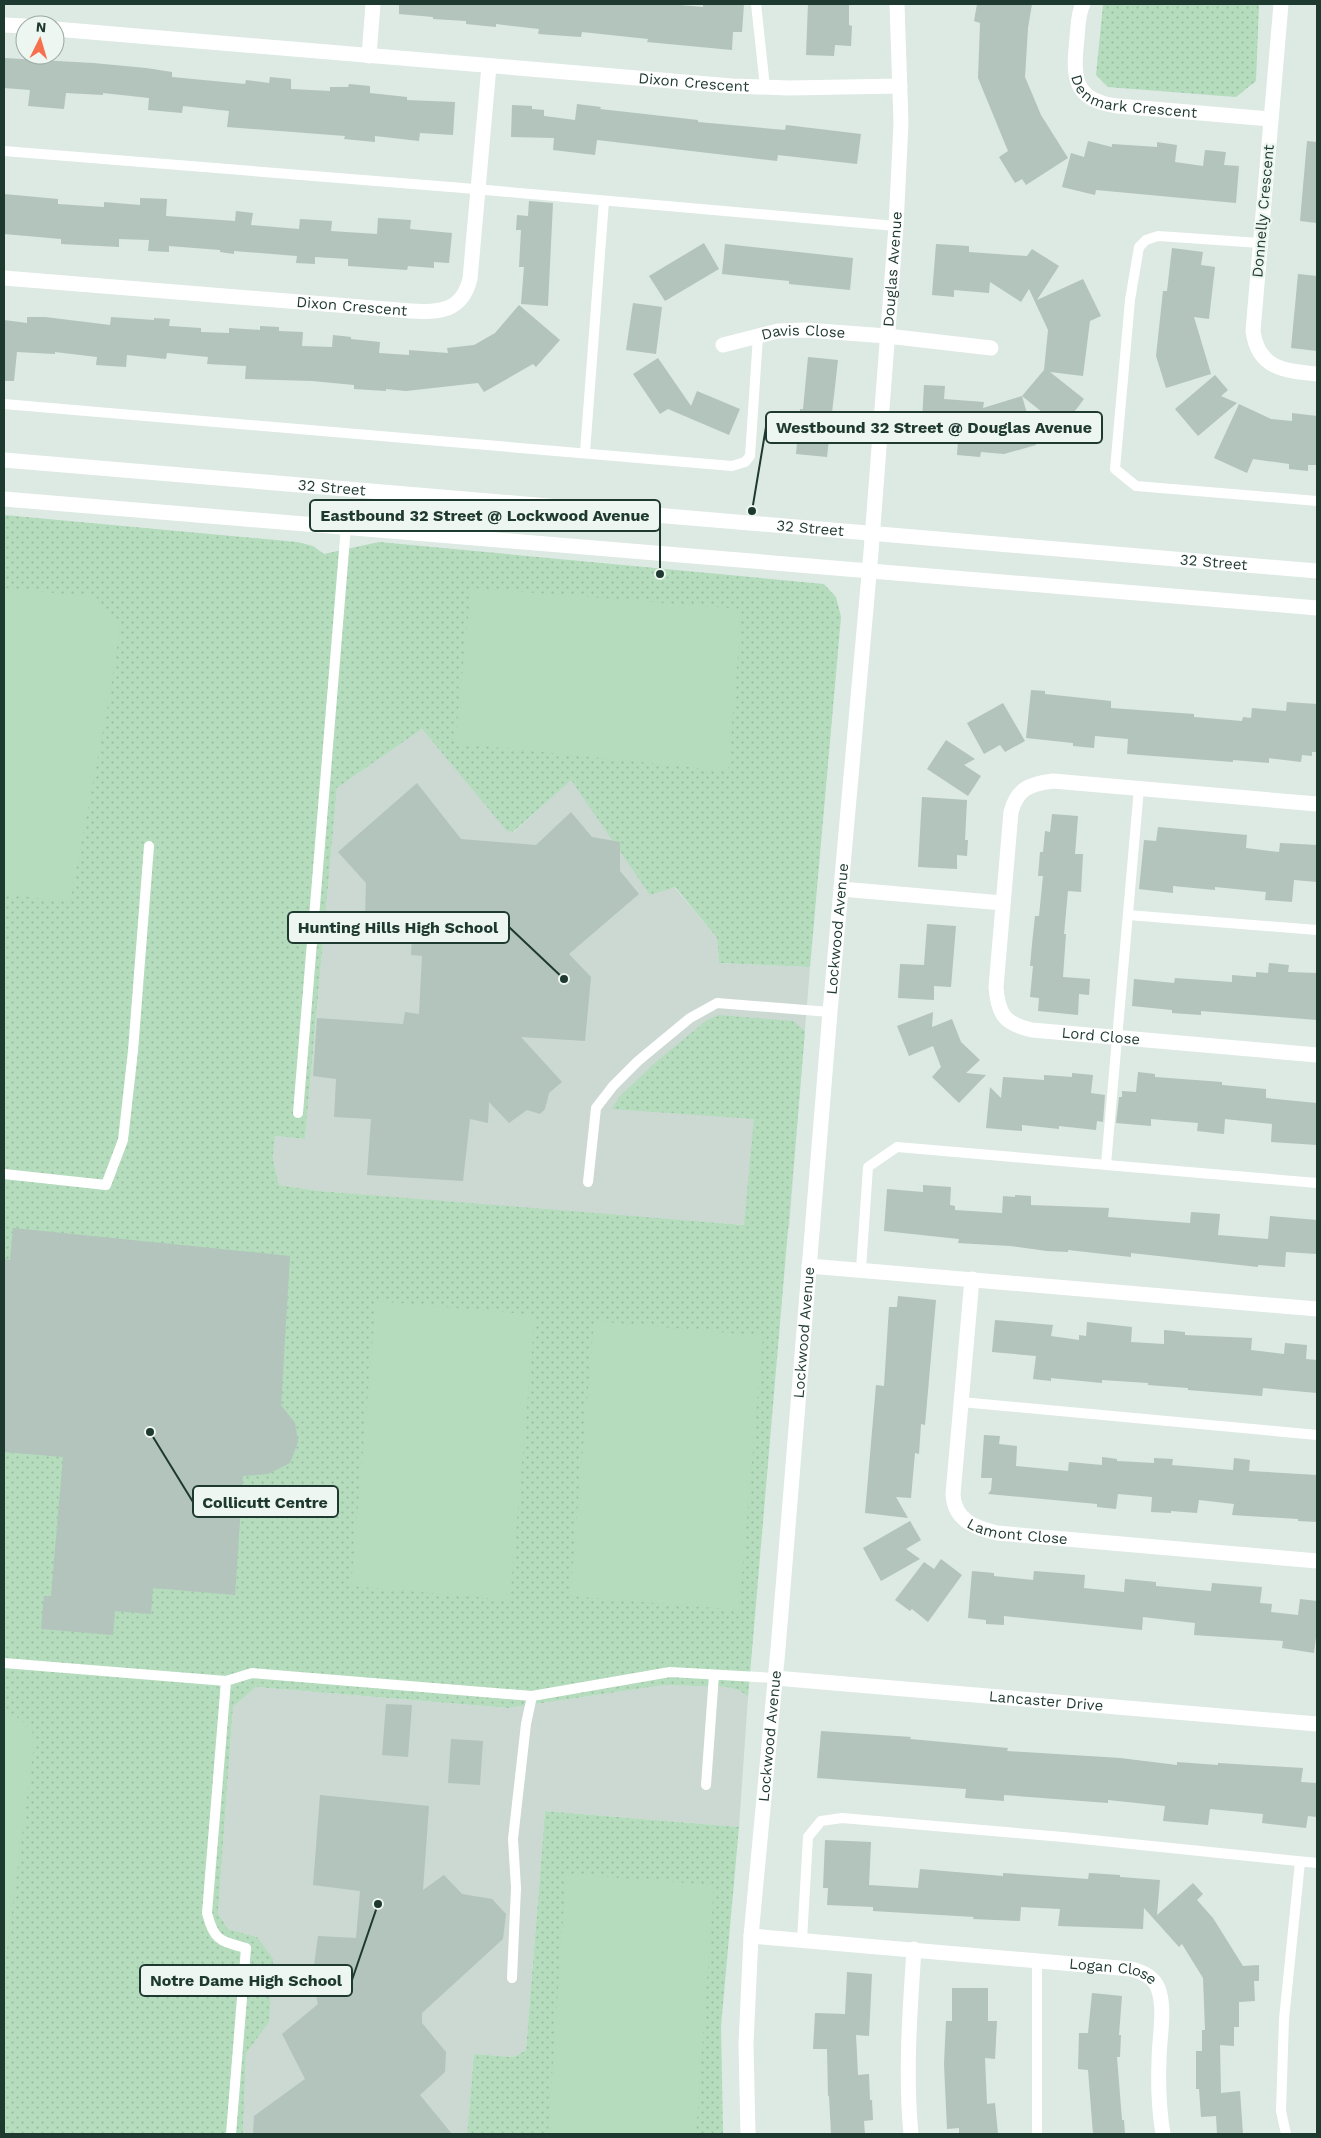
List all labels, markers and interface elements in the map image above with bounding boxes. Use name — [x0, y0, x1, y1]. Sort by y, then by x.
north arrow — [15, 15, 65, 65]
text: N — [35, 19, 47, 35]
street label: Dixon Crescent — [638, 69, 750, 96]
street label: Denmark Crescent — [1067, 73, 1199, 122]
street label: Donnelly Crescent — [1248, 143, 1278, 278]
street label: Douglas Avenue — [879, 211, 906, 328]
street label: Dixon Crescent — [296, 293, 409, 320]
street label: Davis Close — [759, 321, 846, 344]
callout: Westbound 32 Street @ Douglas Avenue — [766, 412, 1102, 443]
text: Westbound 32 Street @ Douglas Avenue — [776, 418, 1092, 437]
street label: 32 Street — [297, 476, 367, 500]
callout: Eastbound 32 Street @ Lockwood Avenue — [310, 500, 660, 531]
text: Eastbound 32 Street @ Lockwood Avenue — [320, 506, 650, 525]
street label: 32 Street — [776, 516, 845, 540]
street label: 32 Street — [1179, 550, 1249, 574]
street label: Lockwood Avenue — [823, 862, 852, 995]
callout: Hunting Hills High School — [288, 912, 509, 943]
text: Hunting Hills High School — [298, 918, 499, 937]
street label: Lord Close — [1061, 1024, 1141, 1048]
street label: Lockwood Avenue — [789, 1266, 818, 1399]
callout: Collicutt Centre — [193, 1486, 338, 1517]
text: Collicutt Centre — [202, 1493, 328, 1512]
street label: Lamont Close — [964, 1514, 1068, 1548]
street label: Lockwood Avenue — [755, 1669, 785, 1803]
street label: Lancaster Drive — [988, 1687, 1104, 1715]
street label: Logan Close — [1068, 1955, 1161, 1988]
callout: Notre Dame High School — [140, 1965, 352, 1996]
text: Notre Dame High School — [150, 1971, 343, 1990]

